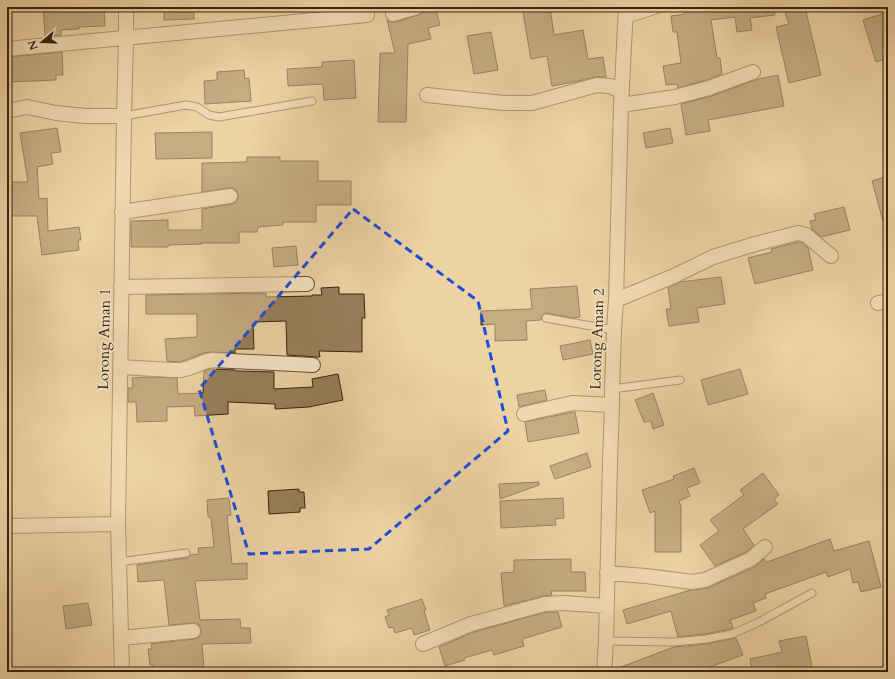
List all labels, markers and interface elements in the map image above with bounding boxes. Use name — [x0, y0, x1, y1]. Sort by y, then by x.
north arrow — [22, 22, 62, 62]
text: N — [24, 38, 42, 52]
street label: Lorong Aman 2 — [585, 287, 609, 390]
street label: Lorong Aman 1 — [93, 288, 115, 390]

